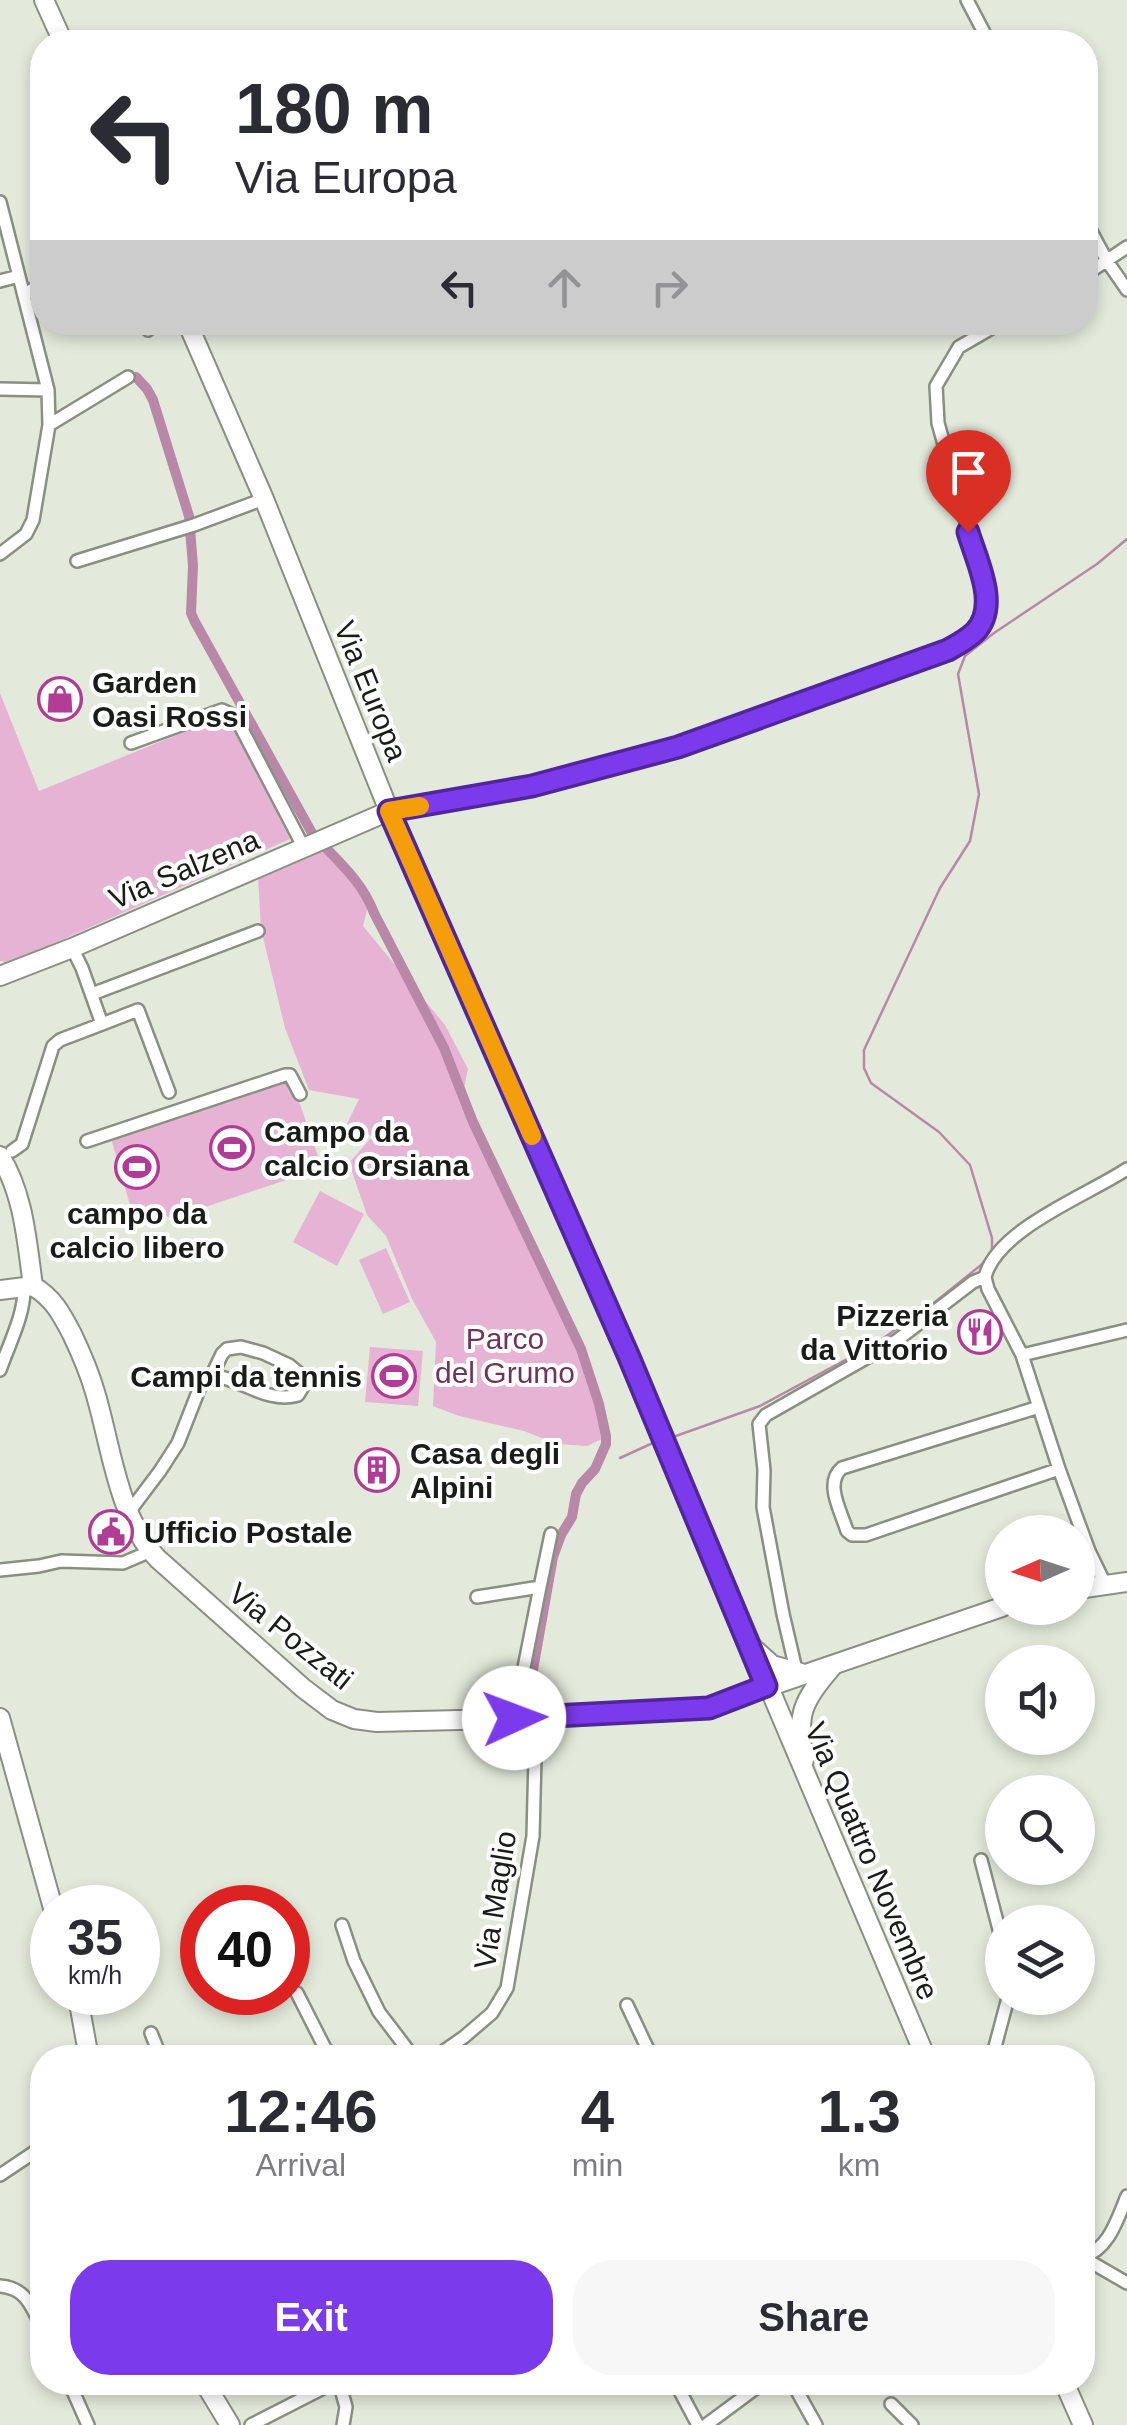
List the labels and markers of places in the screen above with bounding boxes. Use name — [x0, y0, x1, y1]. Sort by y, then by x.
pin — [926, 430, 1011, 533]
place label: Garden Oasi Rossi — [92, 666, 247, 733]
shop icon: Garden Oasi Rossi — [37, 676, 83, 722]
place label: Campo da calcio Orsiana — [264, 1115, 469, 1182]
sports icon: Campo da calcio Orsiana — [209, 1125, 255, 1171]
sports icon: campo da calcio libero — [114, 1144, 160, 1190]
place label: campo da calcio libero — [49, 1197, 225, 1264]
place label: Pizzeria da Vittorio — [800, 1299, 948, 1366]
restaurant icon: Pizzeria da Vittorio — [957, 1309, 1003, 1355]
sports icon: Campi da tennis — [371, 1353, 417, 1399]
place label: Campi da tennis — [130, 1360, 362, 1393]
place label: Casa degli Alpini — [410, 1437, 560, 1504]
building icon: Casa degli Alpini — [354, 1447, 400, 1493]
public building icon: Ufficio Postale — [88, 1509, 134, 1555]
place label: Ufficio Postale — [144, 1516, 352, 1549]

